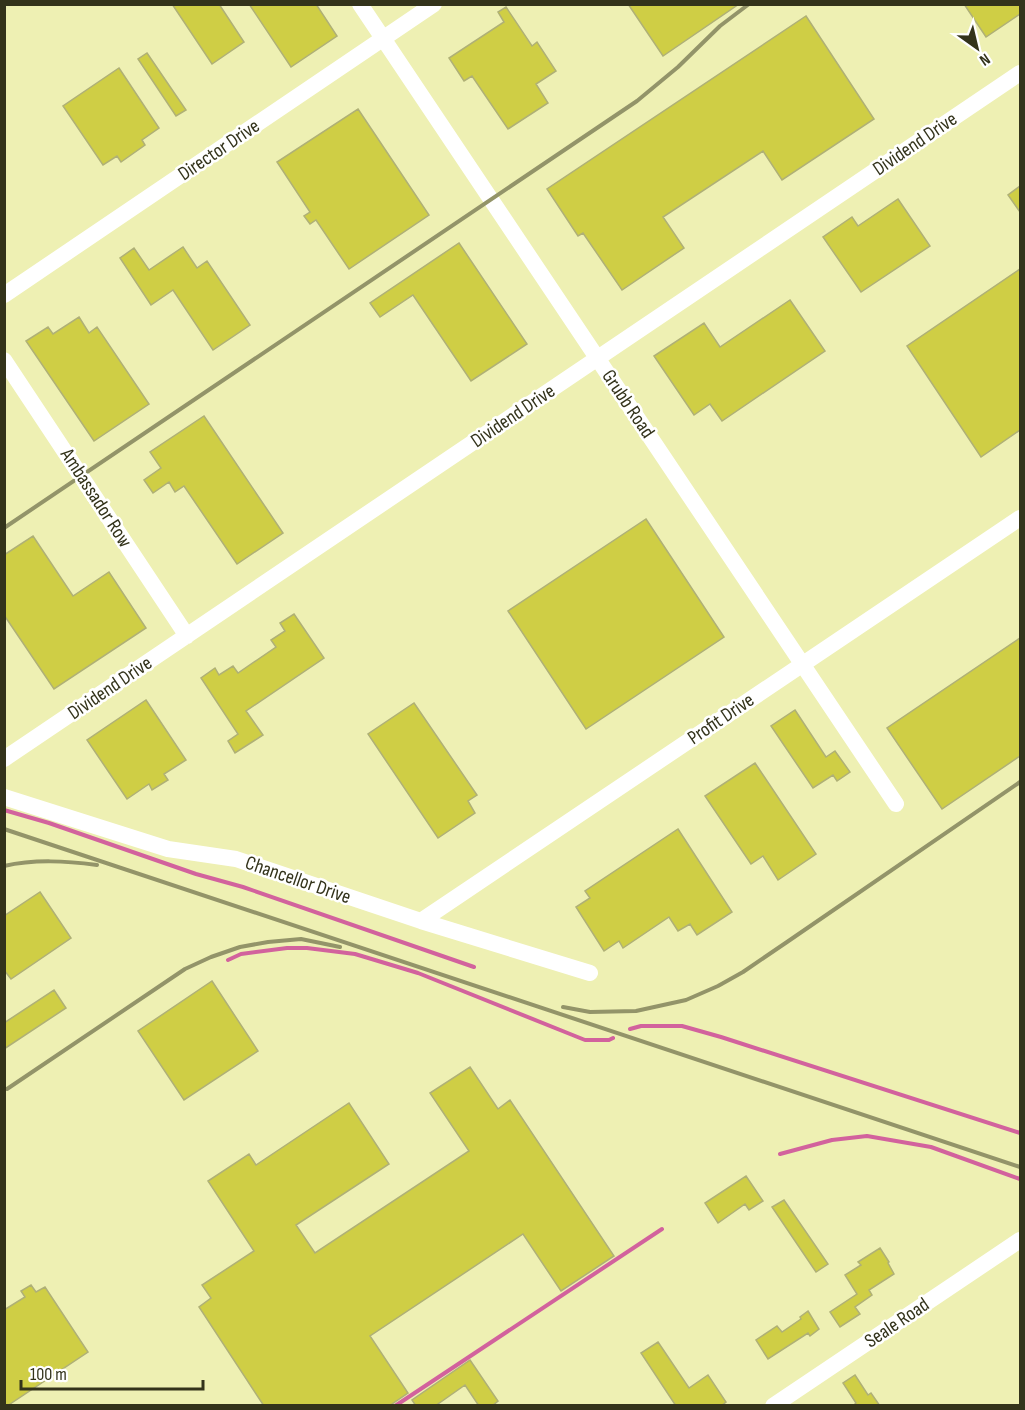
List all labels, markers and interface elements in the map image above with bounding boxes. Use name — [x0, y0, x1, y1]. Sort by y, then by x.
north arrow — [947, 18, 1007, 78]
text: N — [976, 49, 993, 69]
street label: Dividend Drive — [868, 107, 962, 181]
street label: Director Drive — [174, 114, 264, 186]
street label: Grubb Road — [596, 365, 660, 443]
street label: Dividend Drive — [466, 379, 560, 453]
street label: Ambassador Row — [54, 443, 137, 552]
street label: Dividend Drive — [63, 651, 157, 725]
street label: Profit Drive — [683, 688, 759, 750]
street label: Chancellor Drive — [242, 851, 354, 909]
street label: Seale Road — [860, 1293, 934, 1353]
scale bar — [21, 1353, 202, 1391]
text: 100 m — [30, 1364, 67, 1385]

